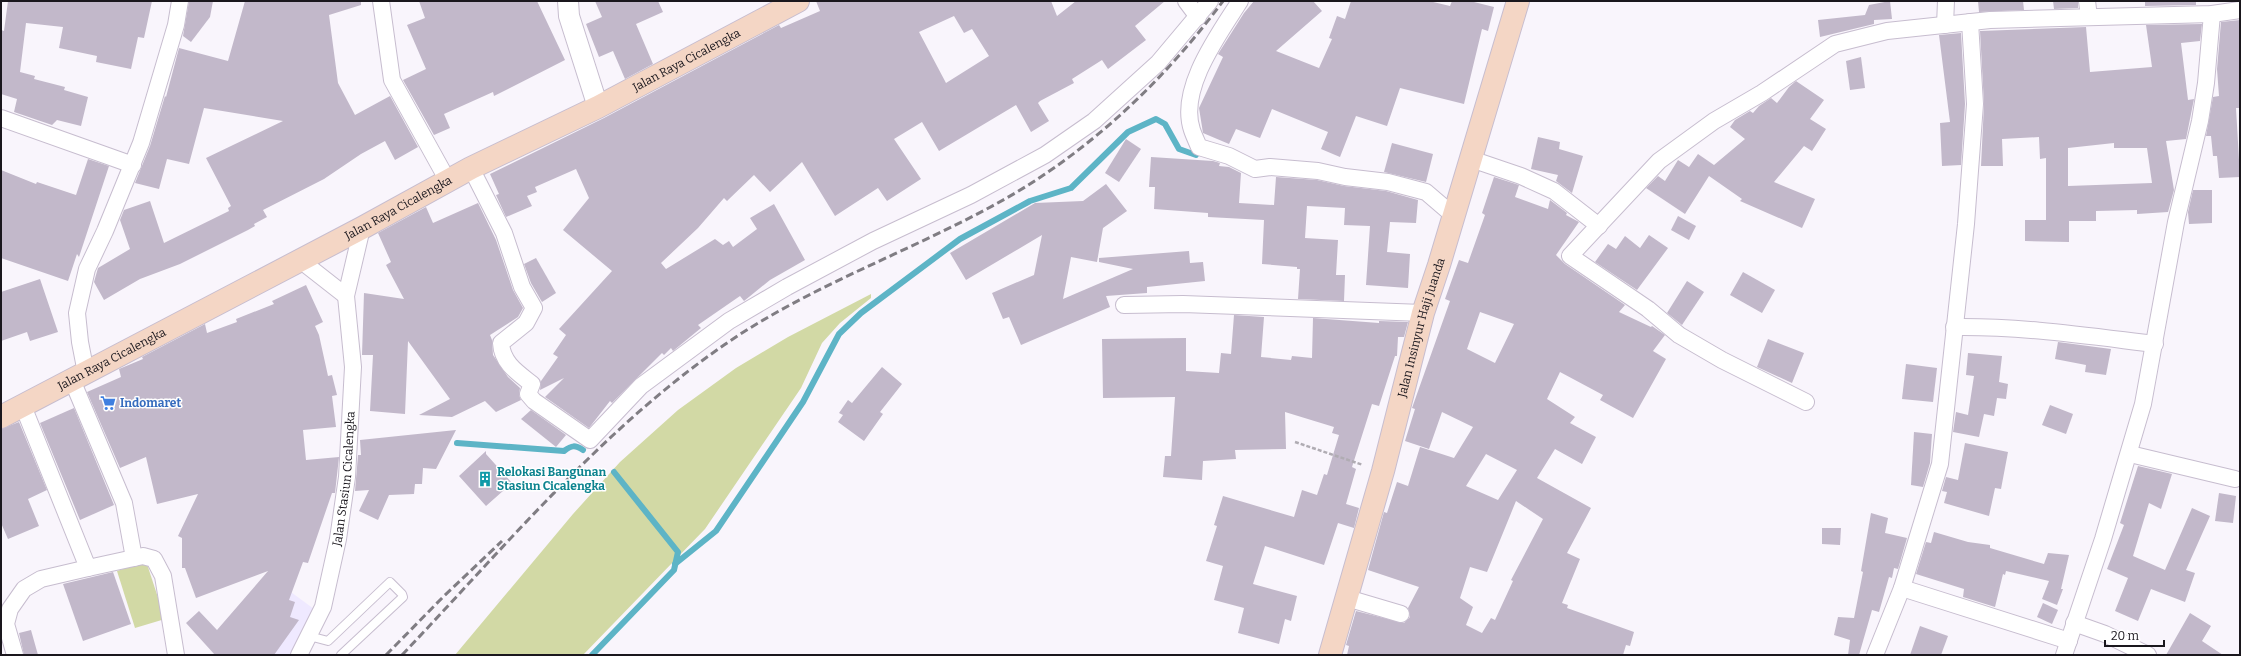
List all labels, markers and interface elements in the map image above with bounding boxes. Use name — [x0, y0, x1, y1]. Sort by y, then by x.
street label: Jalan Raya Cicalengka — [629, 26, 743, 95]
street label: Jalan Raya Cicalengka — [342, 173, 455, 243]
street label: Jalan Insinyur Haji Juanda — [1395, 256, 1448, 400]
street label: Jalan Raya Cicalengka — [54, 325, 169, 394]
supermarket icon: Indomaret — [99, 394, 117, 412]
place label: Indomaret — [120, 396, 181, 410]
street label: Jalan Stasiun Cicalengka — [329, 410, 358, 548]
place label: Relokasi Bangunan Stasiun Cicalengka — [497, 465, 607, 493]
building icon: Relokasi Bangunan Stasiun Cicalengka — [476, 470, 494, 488]
scale bar — [2105, 622, 2164, 648]
text: 20 m — [2111, 629, 2140, 643]

